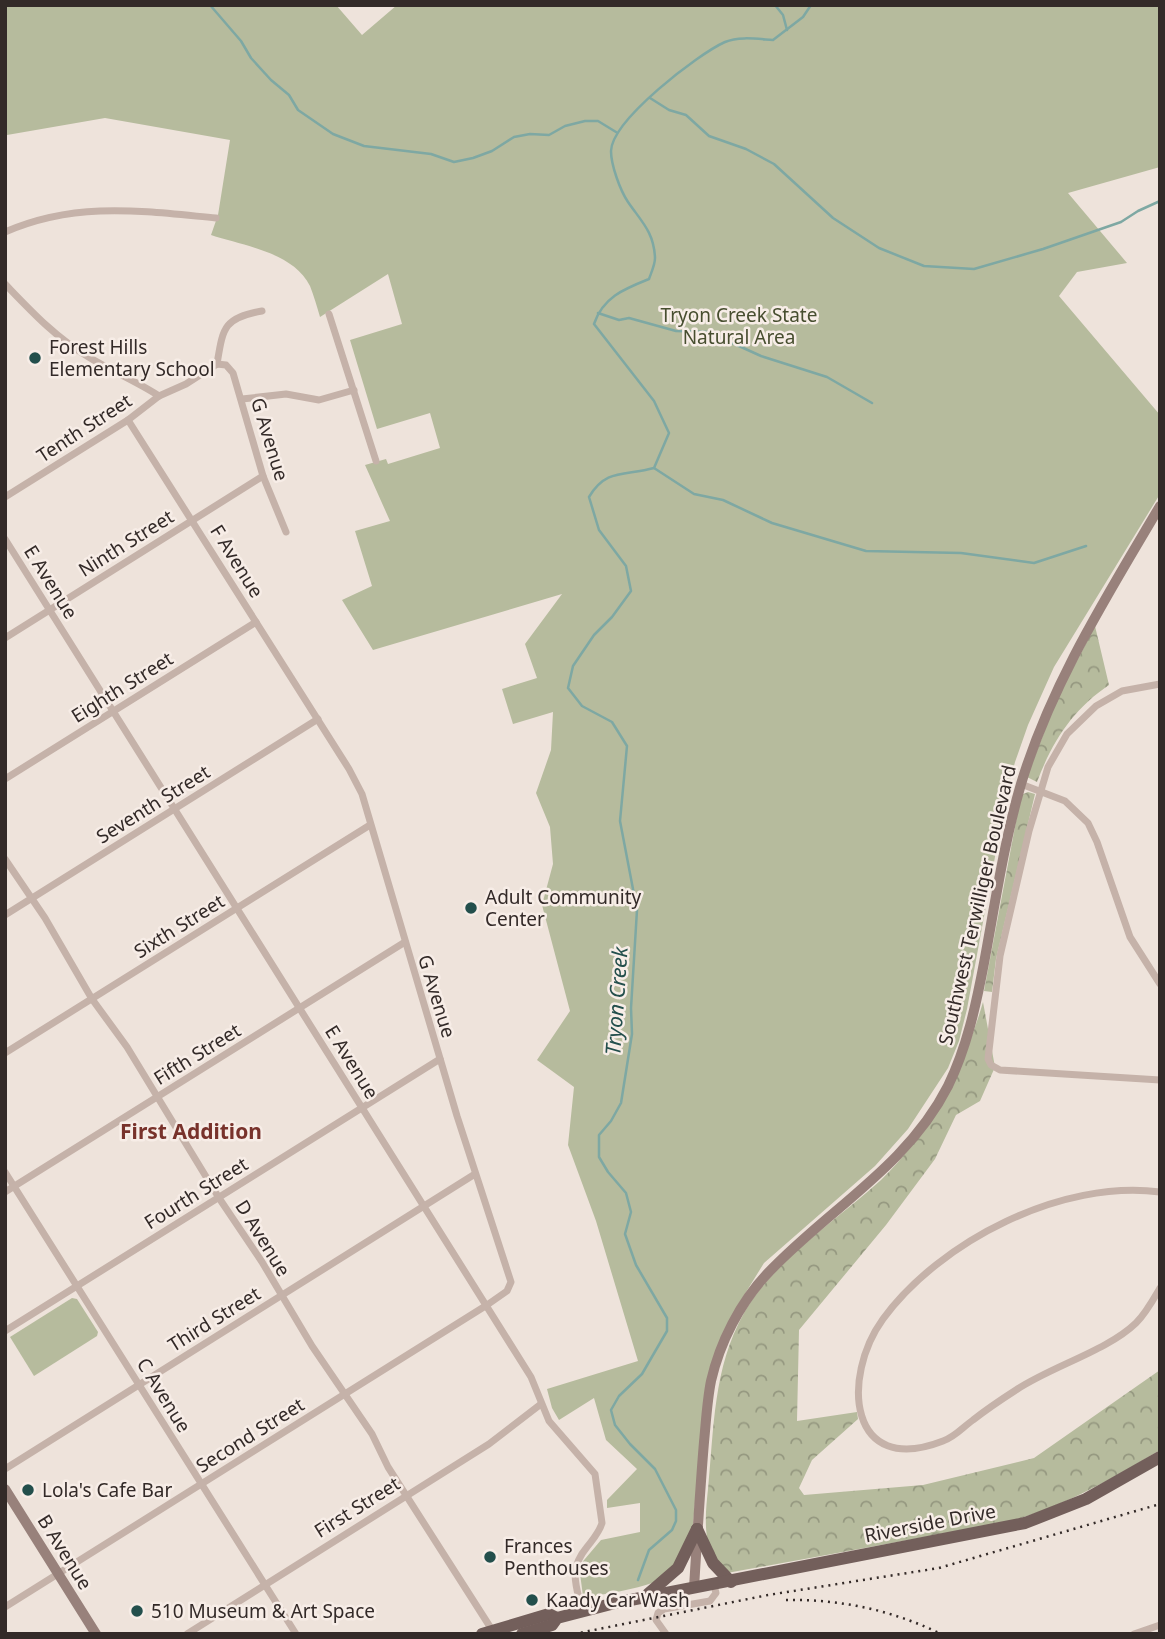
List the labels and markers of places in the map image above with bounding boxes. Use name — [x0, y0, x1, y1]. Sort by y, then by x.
place label: Forest Hills Elementary School — [49, 334, 215, 382]
marker: Forest Hills Elementary School — [27, 350, 43, 366]
place label: Adult Community Center — [485, 884, 642, 932]
marker: Adult Community Center — [463, 900, 479, 916]
place label: Lola's Cafe Bar — [42, 1477, 172, 1503]
marker: Lola's Cafe Bar — [20, 1482, 36, 1498]
place label: Frances Penthouses — [504, 1533, 609, 1581]
marker: Frances Penthouses — [482, 1549, 498, 1565]
place label: Kaady Car Wash — [546, 1587, 690, 1613]
marker: Kaady Car Wash — [524, 1592, 540, 1608]
place label: 510 Museum & Art Space — [151, 1598, 375, 1624]
marker: 510 Museum & Art Space — [129, 1603, 145, 1619]

